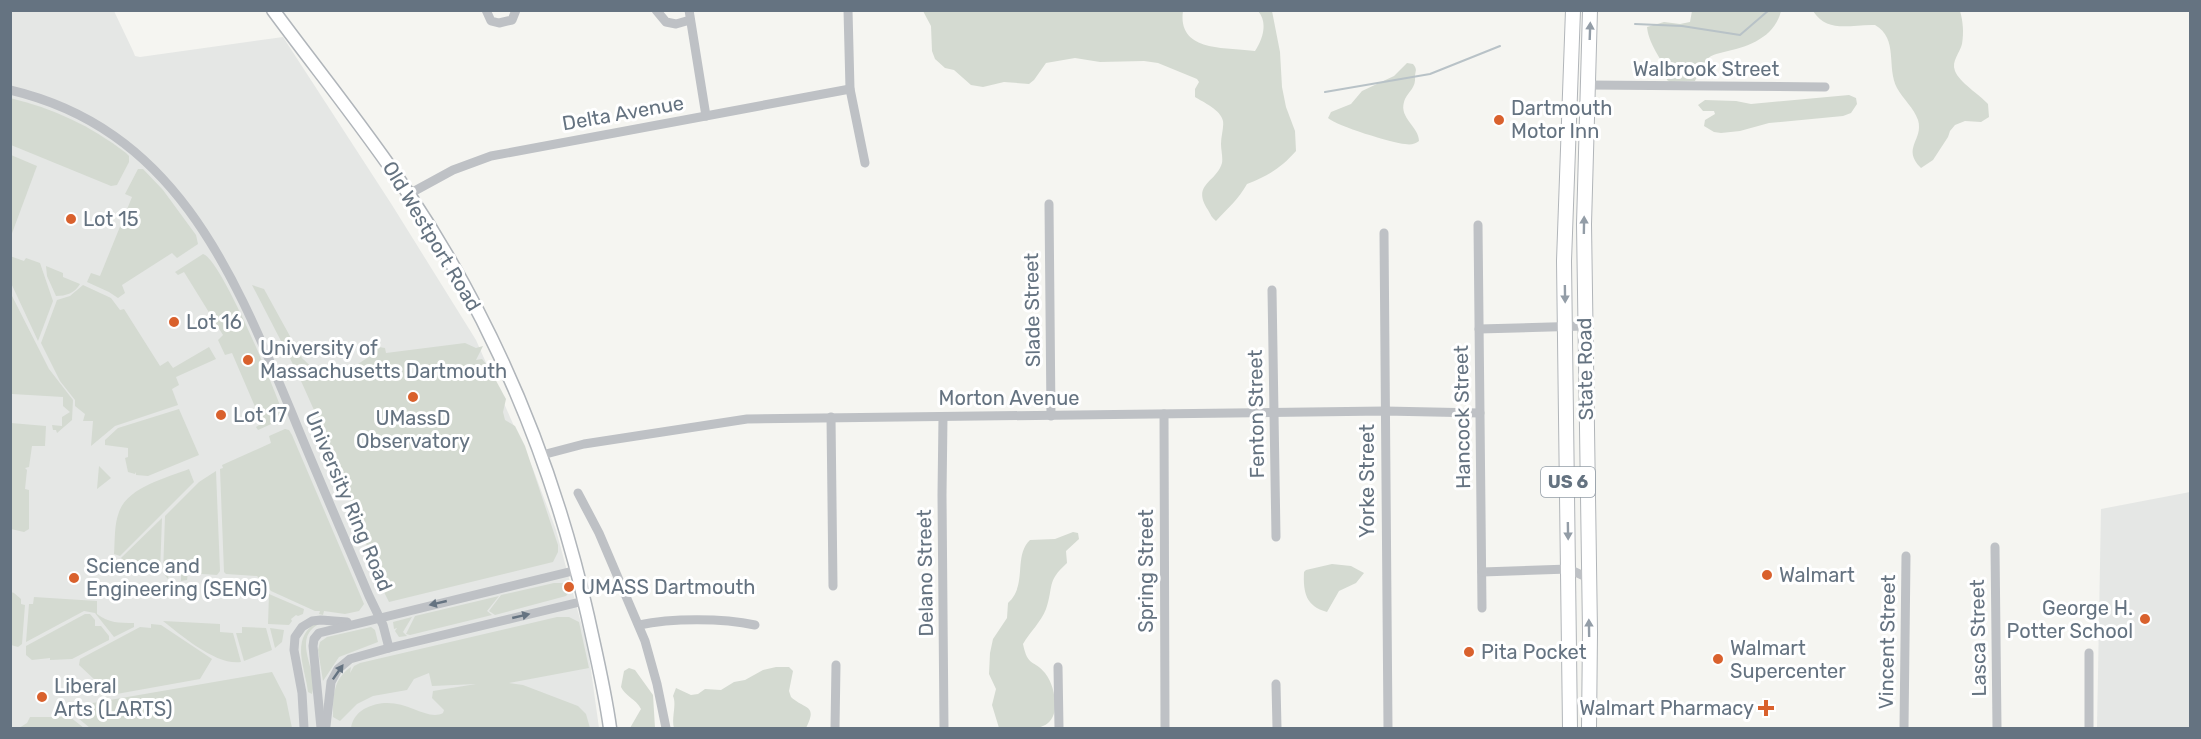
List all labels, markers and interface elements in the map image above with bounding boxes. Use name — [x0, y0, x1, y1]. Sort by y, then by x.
one-way arrow — [1585, 21, 1594, 40]
street label: Walbrook Street — [1633, 57, 1779, 81]
street label: Delta Avenue — [560, 90, 686, 136]
place label: Dartmouth Motor Inn — [1511, 96, 1613, 143]
marker: Dartmouth Motor Inn — [1492, 113, 1506, 127]
street label: Old Westport Road — [378, 157, 486, 315]
place label: Lot 15 — [83, 207, 139, 231]
marker: Lot 15 — [64, 212, 78, 226]
one-way arrow — [1579, 216, 1589, 235]
street label: Slade Street — [1019, 253, 1045, 367]
one-way arrow — [1560, 284, 1570, 303]
place label: Lot 16 — [186, 310, 242, 334]
marker: Lot 16 — [167, 315, 181, 329]
street label: State Road — [1572, 318, 1598, 420]
place label: University of Massachusetts Dartmouth — [260, 336, 507, 383]
street label: Hancock Street — [1449, 345, 1475, 489]
street label: Fenton Street — [1243, 349, 1269, 479]
marker: University of Massachusetts Dartmouth — [241, 353, 255, 367]
street label: Morton Avenue — [939, 386, 1079, 410]
marker: UMassD Observatory — [406, 390, 420, 404]
place label: Lot 17 — [233, 403, 287, 427]
place label: UMassD Observatory — [356, 406, 470, 453]
street label: University Ring Road — [300, 407, 398, 595]
marker: Lot 17 — [214, 408, 228, 422]
street label: Yorke Street — [1355, 424, 1379, 538]
road number: US 6 — [1541, 467, 1595, 497]
street label: Delano Street — [912, 509, 938, 637]
street label: Spring Street — [1134, 509, 1158, 633]
one-way arrow — [1563, 521, 1573, 540]
place label: Science and Engineering (SENG) — [86, 554, 268, 601]
place label: Walmart — [1779, 563, 1855, 587]
marker: Walmart — [1760, 568, 1774, 582]
marker: Science and Engineering (SENG) — [67, 571, 81, 585]
street label: Vincent Street — [1874, 574, 1900, 710]
place label: UMASS Dartmouth — [581, 575, 755, 599]
street label: Lasca Street — [1965, 579, 1991, 697]
marker: UMASS Dartmouth — [562, 580, 576, 594]
place label: George H. Potter School — [2007, 596, 2133, 643]
one-way arrow — [428, 599, 447, 608]
one-way arrow — [512, 611, 530, 621]
marker: George H. Potter School — [2138, 612, 2152, 626]
one-way arrow — [1585, 619, 1594, 638]
place label: Walmart Supercenter — [1730, 636, 1846, 683]
place label: Pita Pocket — [1481, 640, 1587, 664]
marker: Pita Pocket — [1462, 645, 1476, 659]
marker: Walmart Supercenter — [1711, 652, 1725, 666]
one-way arrow — [332, 664, 343, 681]
place label: Liberal Arts (LARTS) — [54, 674, 173, 721]
marker: Liberal Arts (LARTS) — [35, 690, 49, 704]
place label: Walmart Pharmacy — [1579, 696, 1754, 720]
marker: Walmart Pharmacy — [1759, 701, 1773, 715]

